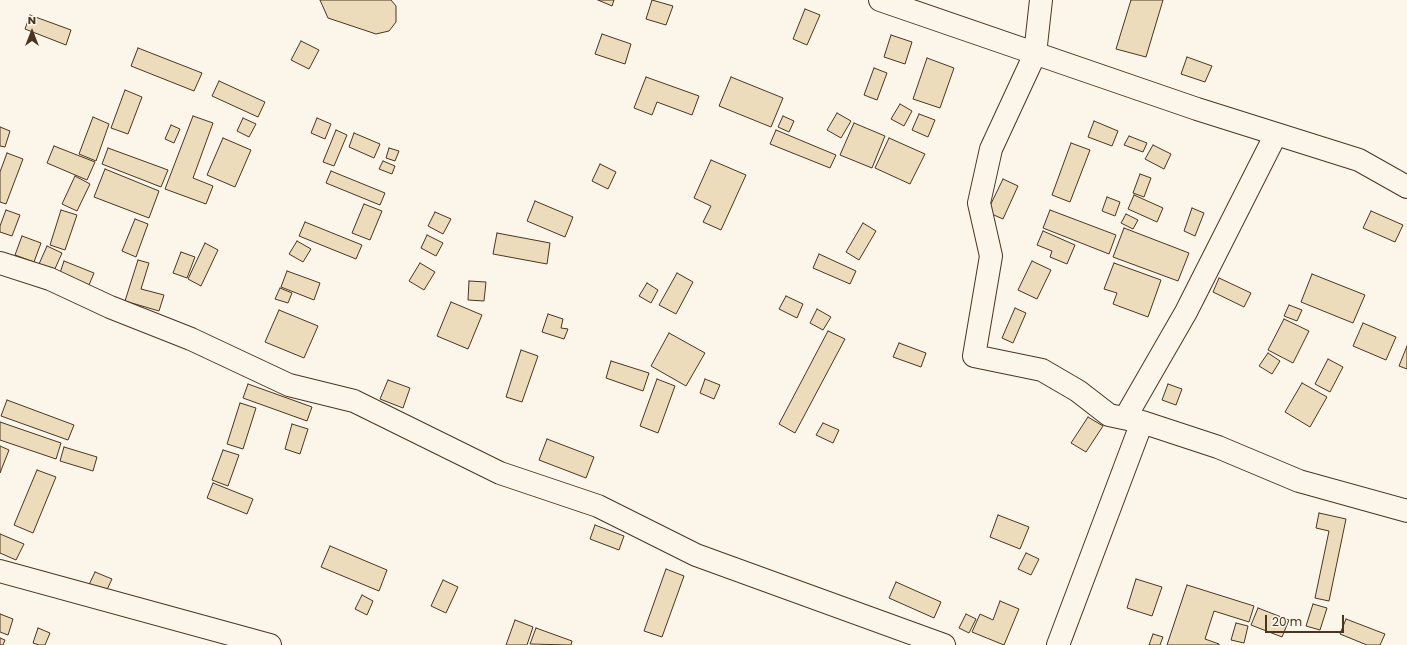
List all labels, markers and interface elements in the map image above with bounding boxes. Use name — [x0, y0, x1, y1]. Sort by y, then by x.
north arrow — [12, 12, 52, 52]
text: N — [28, 12, 36, 28]
scale bar — [1267, 607, 1346, 633]
text: 20 m — [1272, 613, 1302, 630]

